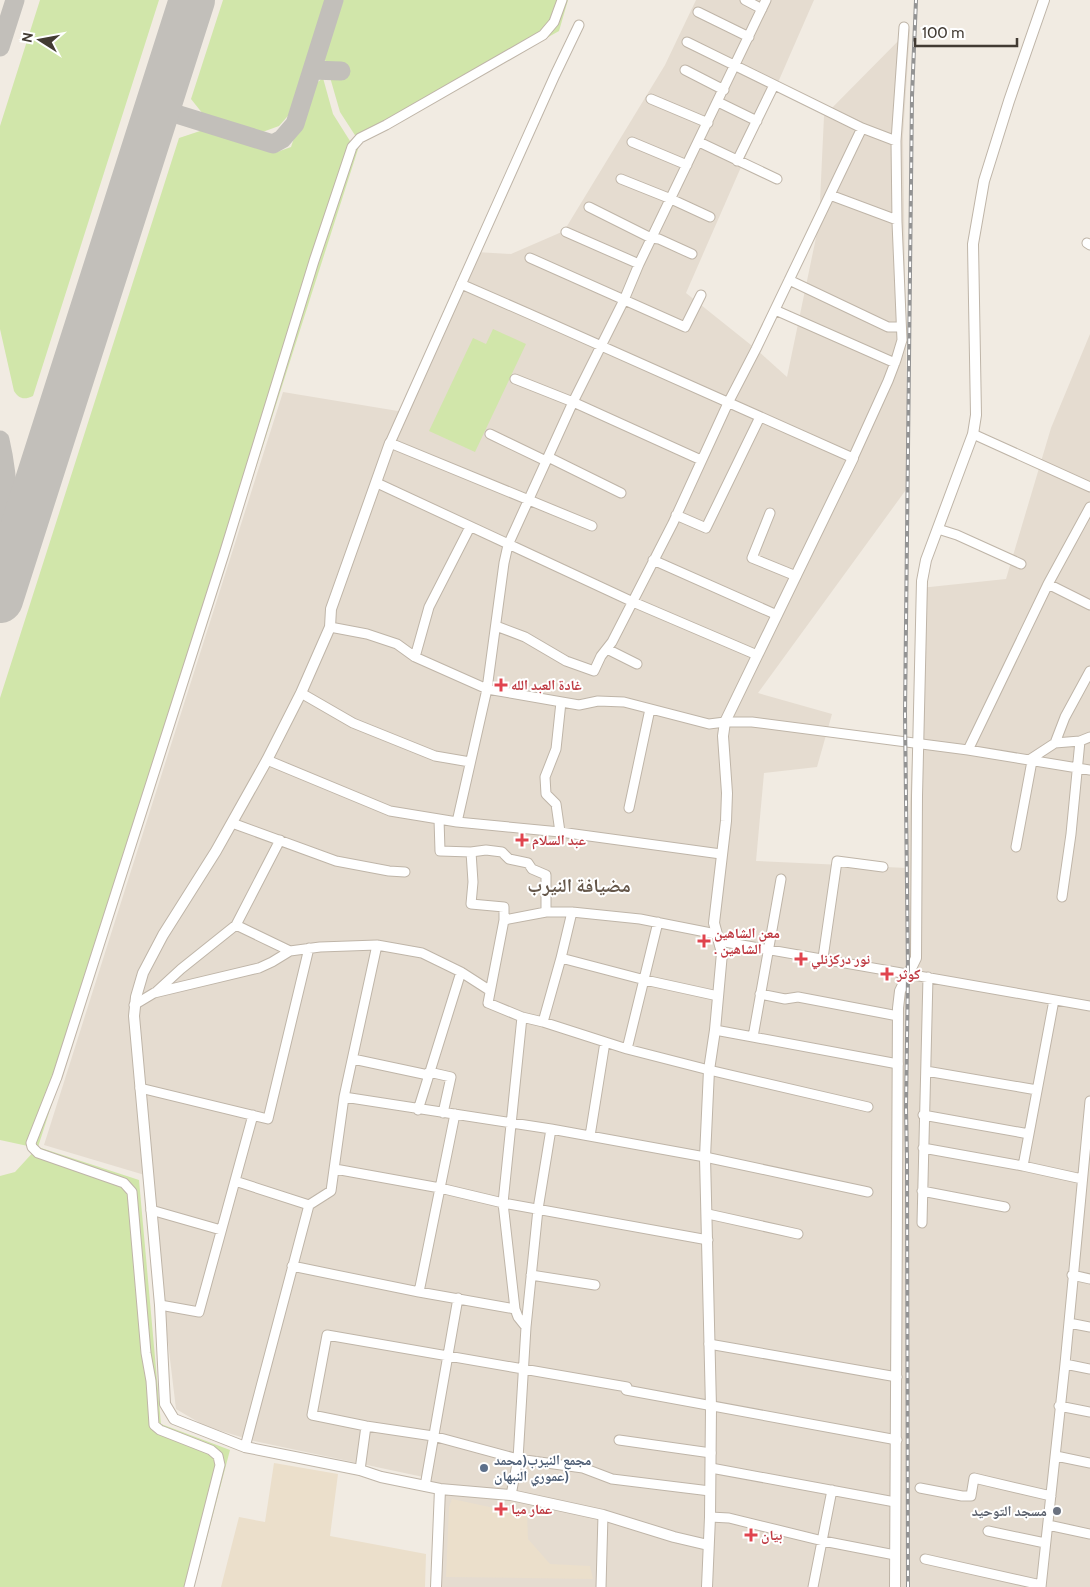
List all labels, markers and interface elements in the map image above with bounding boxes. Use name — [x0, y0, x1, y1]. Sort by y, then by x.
north arrow — [15, 15, 65, 65]
scale bar — [915, 15, 1018, 47]
text: 100 m — [922, 24, 964, 42]
text: N — [17, 31, 37, 44]
place label: غادة العبد الله — [511, 676, 582, 694]
marker: غادة العبد الله — [495, 679, 507, 691]
place label: عبد السلام — [532, 831, 586, 850]
marker: عبد السلام — [516, 834, 528, 846]
district label: مضيافة النيرب — [527, 874, 631, 897]
place label: معن الشاهين . الشاهين — [714, 924, 780, 958]
marker: معن الشاهين . الشاهين — [698, 935, 710, 947]
place label: نور دركزنلي — [811, 950, 870, 970]
marker: نور دركزنلي — [795, 953, 807, 965]
place label: كوثر — [896, 965, 920, 983]
marker: كوثر — [881, 968, 893, 980]
place label: مجمع النيرب(محمد عموري النبهان) — [494, 1451, 591, 1487]
marker: مجمع النيرب(محمد عموري النبهان) — [478, 1462, 490, 1474]
place label: عمار ميا — [511, 1500, 552, 1518]
place label: مسجد التوحيد — [972, 1502, 1047, 1520]
marker: عمار ميا — [495, 1503, 507, 1515]
marker: مسجد التوحيد — [1051, 1505, 1063, 1517]
place label: بيان — [761, 1526, 783, 1544]
marker: بيان — [745, 1529, 757, 1541]

